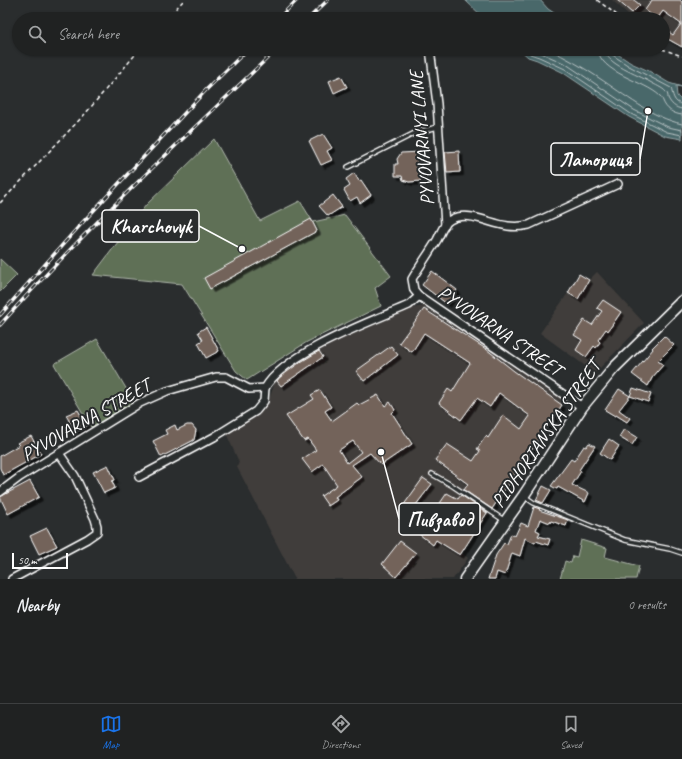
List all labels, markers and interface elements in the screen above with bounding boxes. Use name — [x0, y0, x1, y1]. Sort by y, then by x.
search box — [12, 12, 670, 56]
icon: search — [26, 23, 48, 45]
text: Search here — [58, 25, 119, 44]
street label: PYVOVARNYI LANE — [404, 67, 440, 206]
callout: Латориця — [551, 143, 640, 175]
text: Латориця — [559, 147, 633, 172]
callout: Kharchovyk — [102, 210, 199, 242]
text: Kharchovyk — [110, 214, 194, 239]
street label: PYVOVARNA STREET — [433, 281, 570, 384]
street label: PIDHORIANSKA STREET — [486, 351, 609, 512]
street label: PYVOVARNA STREET — [17, 371, 158, 467]
callout: Пивзавод — [399, 503, 480, 535]
text: Пивзавод — [407, 507, 475, 533]
scale bar — [12, 551, 68, 570]
text: 50 m — [18, 553, 37, 567]
text: Nearby — [16, 595, 59, 616]
text: 0 results — [628, 597, 666, 613]
tab: Map — [100, 713, 122, 751]
tab: Directions — [322, 713, 360, 751]
tab: Saved — [560, 713, 582, 751]

